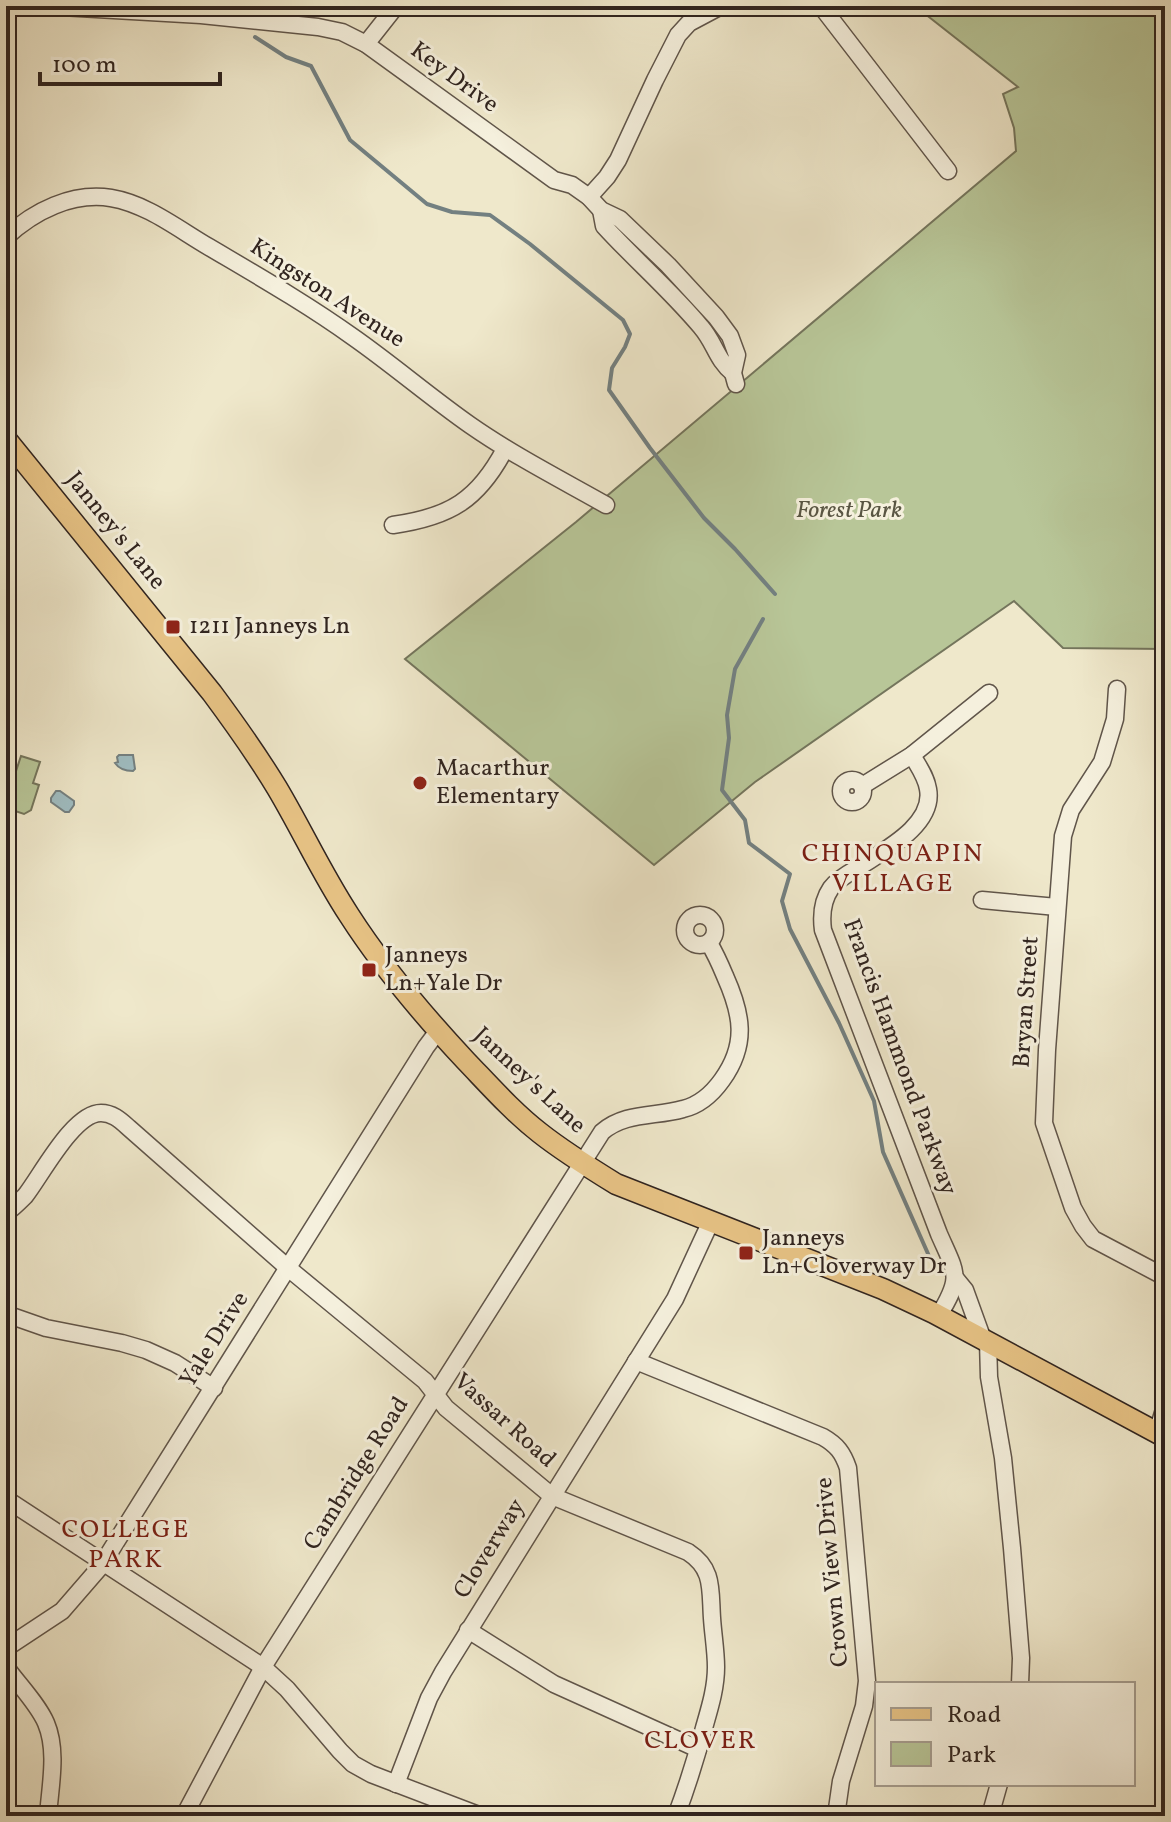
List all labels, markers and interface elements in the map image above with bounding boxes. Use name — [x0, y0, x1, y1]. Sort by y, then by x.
street label: Key Drive — [403, 34, 505, 122]
scale bar — [40, 36, 220, 86]
text: 100 m — [52, 49, 117, 83]
street label: Kingston Avenue — [243, 231, 411, 357]
street label: Janney's Lane — [57, 465, 173, 597]
park label: Forest Park — [796, 494, 902, 528]
place label: 1211 Janneys Ln — [189, 610, 350, 644]
marker: 1211 Janneys Ln — [164, 618, 182, 636]
place label: Macarthur Elementary — [436, 752, 559, 814]
marker: Macarthur Elementary — [411, 774, 429, 792]
district label: CHINQUAPIN VILLAGE — [802, 836, 984, 902]
street label: Francis Hammond Parkway — [833, 914, 965, 1200]
street label: Bryan Street — [1005, 935, 1049, 1069]
place label: Janneys Ln+Yale Dr — [385, 939, 502, 1001]
marker: Janneys Ln+Yale Dr — [360, 961, 378, 979]
street label: Janney's Lane — [465, 1020, 593, 1142]
place label: Janneys Ln+Cloverway Dr — [762, 1222, 947, 1284]
marker: Janneys Ln+Cloverway Dr — [737, 1244, 755, 1262]
street label: Yale Drive — [172, 1285, 258, 1395]
street label: Vassar Road — [445, 1366, 563, 1476]
street label: Cambridge Road — [296, 1391, 418, 1557]
street label: Crown View Drive — [808, 1476, 858, 1668]
street label: Cloverway — [446, 1492, 534, 1606]
district label: COLLEGE PARK — [62, 1512, 190, 1578]
legend — [875, 1682, 1135, 1786]
text: Road — [947, 1699, 1001, 1733]
district label: CLOVER — [644, 1723, 758, 1759]
text: Park — [947, 1739, 996, 1773]

